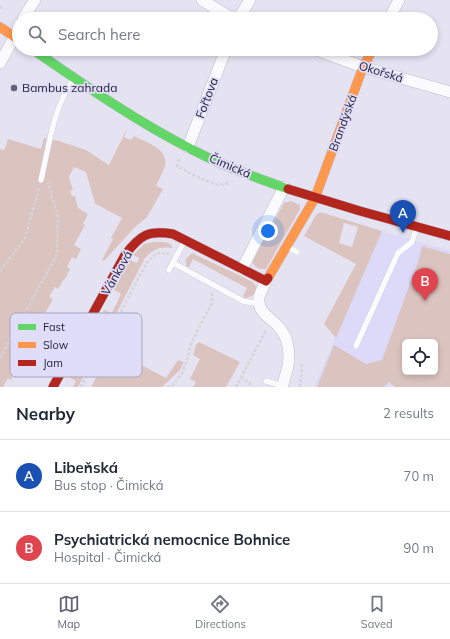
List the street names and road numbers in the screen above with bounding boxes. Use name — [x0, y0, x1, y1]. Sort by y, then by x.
street label: Okořská — [357, 58, 405, 85]
street label: Fořtova — [192, 75, 221, 120]
street label: Brandýská — [325, 92, 360, 153]
street label: Čimická — [207, 150, 253, 181]
street label: Vánková — [98, 248, 135, 298]

